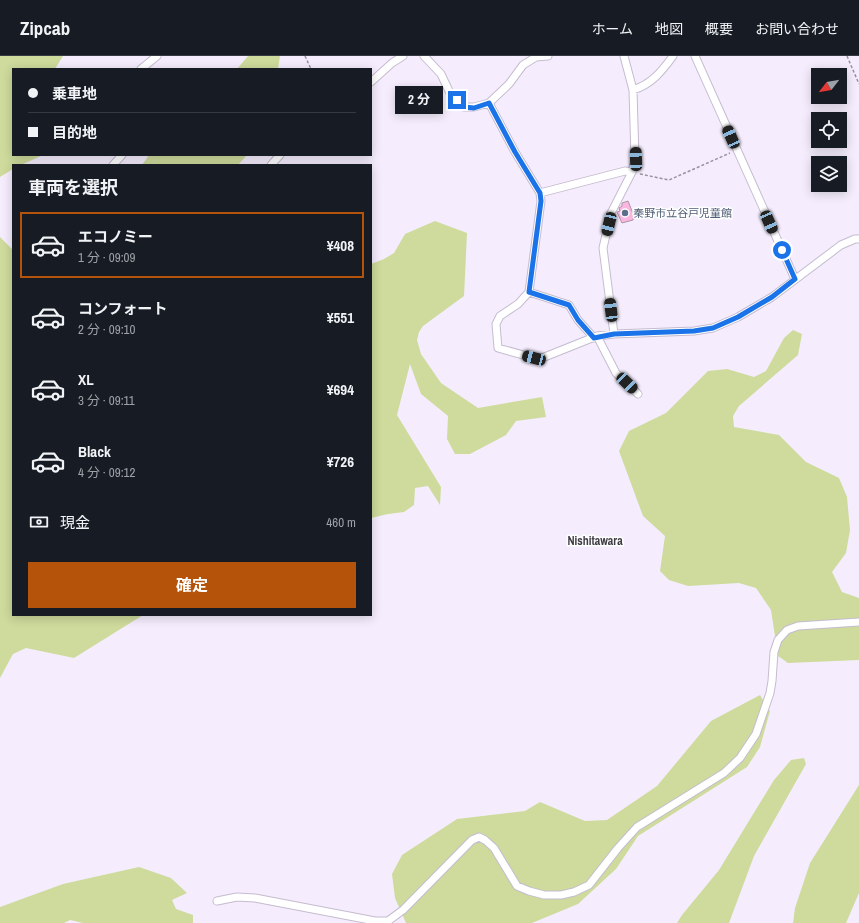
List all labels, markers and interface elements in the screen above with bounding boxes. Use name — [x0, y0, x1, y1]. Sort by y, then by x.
text: Zipcab — [20, 15, 70, 41]
text: ホーム — [591, 20, 633, 38]
text: 地図 — [655, 20, 683, 38]
text: 概要 — [705, 20, 733, 38]
text: お問い合わせ — [755, 20, 839, 38]
north arrow — [811, 68, 847, 104]
map controls — [811, 68, 847, 192]
text: 乗車地 — [52, 83, 97, 104]
callout: 2 分 — [395, 86, 443, 114]
text: 2 分 — [408, 91, 430, 108]
route end — [448, 91, 466, 109]
button: locate — [811, 112, 847, 148]
text: 目的地 — [52, 122, 97, 143]
car — [721, 124, 741, 150]
car — [630, 147, 642, 171]
button: layers — [811, 156, 847, 192]
text: 車両を選択 — [28, 175, 118, 200]
place label: 秦野市立谷戸児童館 — [633, 206, 732, 220]
marker: 秦野市立谷戸児童館 — [620, 208, 630, 218]
car — [759, 209, 779, 235]
car — [600, 211, 618, 237]
text: エコノミー — [78, 226, 153, 247]
icon: car — [30, 227, 66, 263]
text: ¥408 — [327, 235, 354, 256]
route start — [773, 241, 791, 259]
text: 1 分 · 09:09 — [78, 249, 135, 266]
car — [604, 297, 618, 323]
text: コンフォート — [78, 298, 168, 319]
icon: car — [30, 299, 66, 335]
text: ¥551 — [327, 307, 354, 328]
text: 2 分 · 09:10 — [78, 321, 135, 338]
car — [521, 349, 547, 367]
text: XL — [78, 369, 94, 390]
car — [614, 370, 640, 396]
icon: car — [30, 371, 66, 407]
text: ¥694 — [327, 379, 354, 400]
text: 3 分 · 09:11 — [78, 392, 135, 409]
text: Black — [78, 441, 111, 462]
icon: car — [30, 443, 66, 479]
text: ¥726 — [327, 451, 354, 472]
text: 4 分 · 09:12 — [78, 464, 135, 481]
icon: cash — [28, 511, 50, 533]
text: 現金 — [60, 512, 90, 533]
text: 460 m — [326, 514, 356, 531]
district label: Nishitawara — [567, 533, 623, 549]
button: 確定 — [28, 562, 356, 608]

